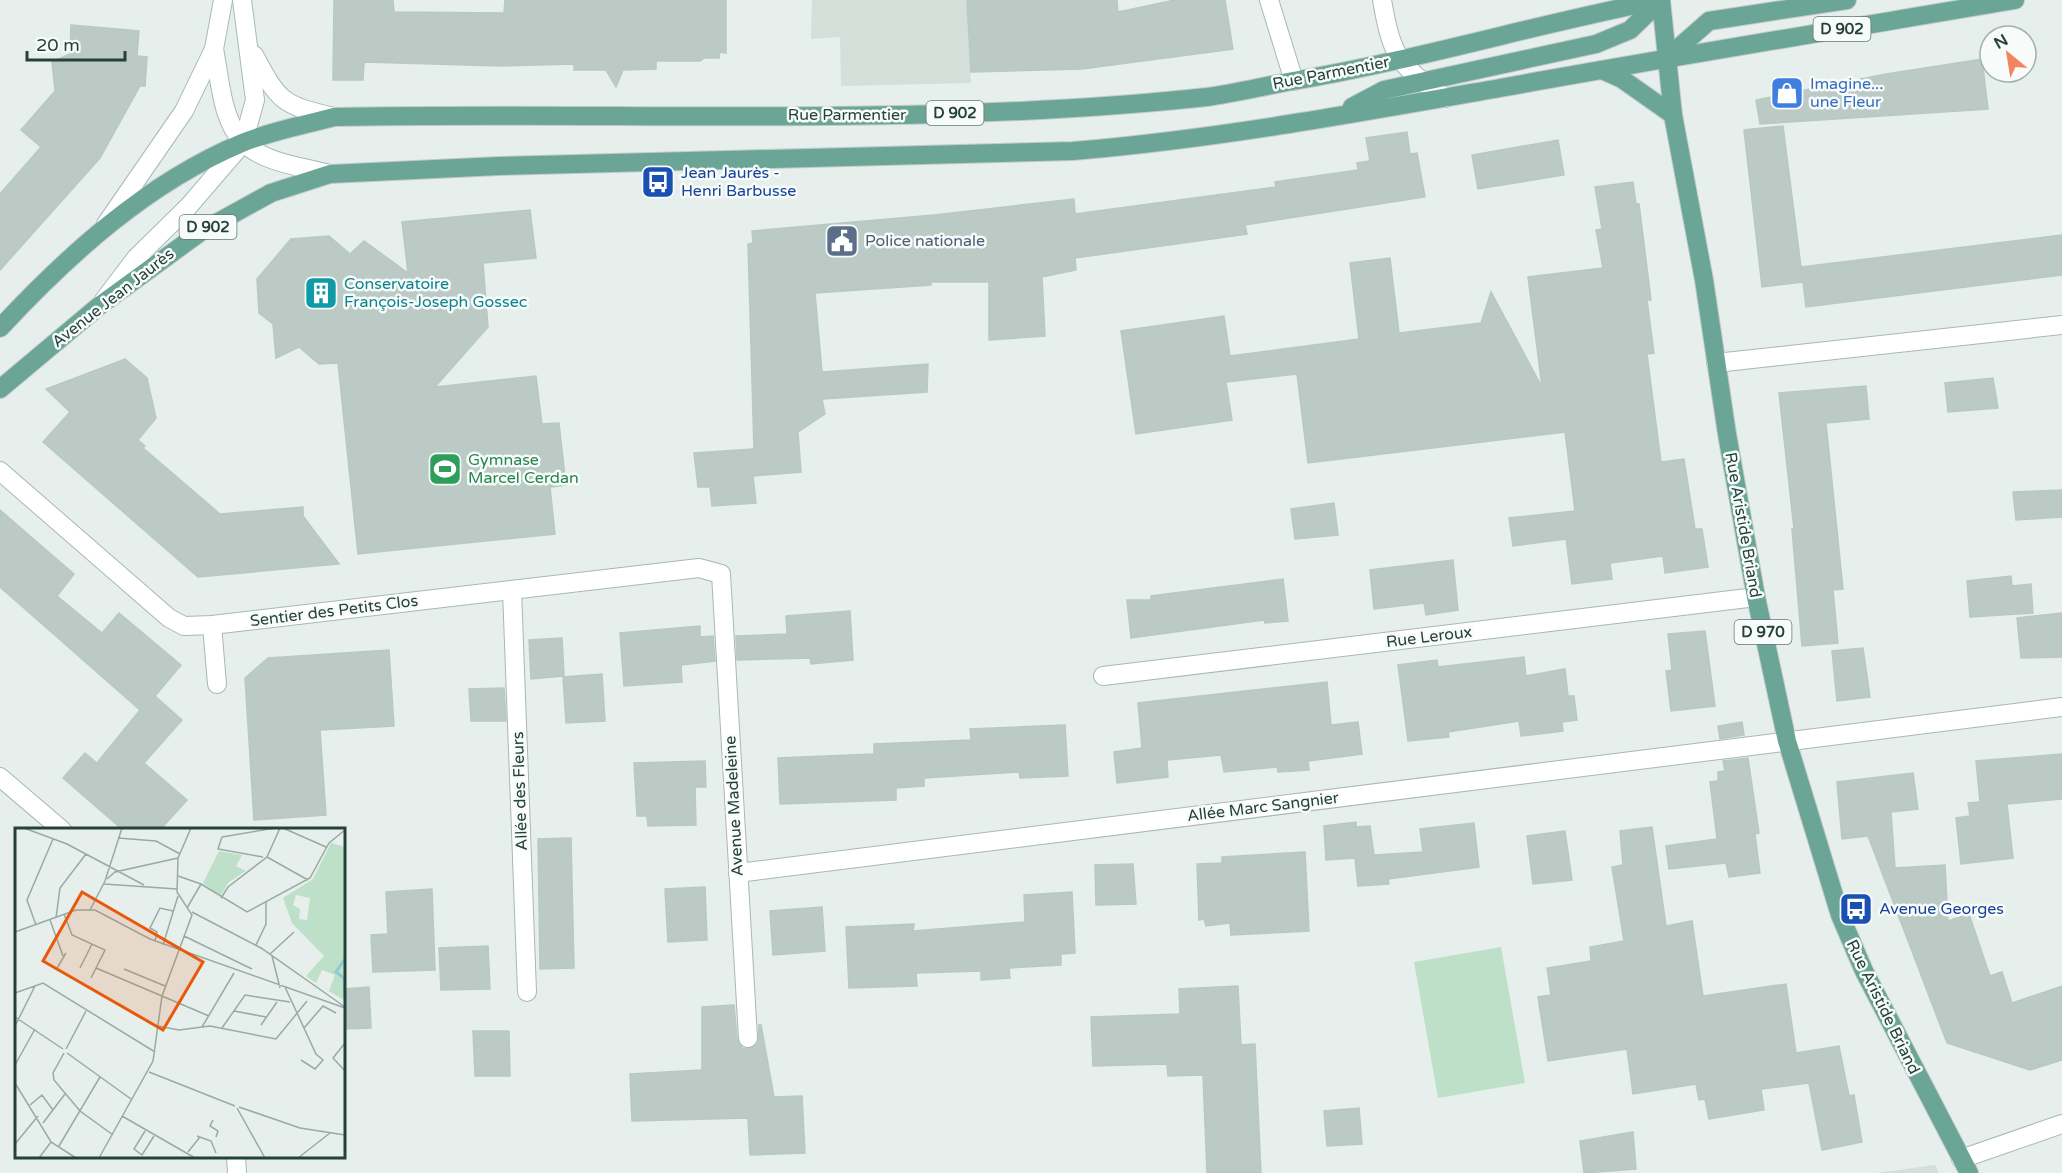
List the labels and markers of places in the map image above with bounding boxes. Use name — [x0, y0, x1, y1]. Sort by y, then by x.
place label: Imagine... une Fleur — [1810, 74, 1883, 112]
shop icon: Imagine... une Fleur — [1769, 75, 1805, 111]
place label: Jean Jaurès - Henri Barbusse — [681, 163, 796, 201]
bus stop icon: Jean Jaurès - Henri Barbusse — [640, 164, 676, 200]
public building icon: Police nationale — [824, 223, 860, 259]
place label: Police nationale — [865, 231, 985, 251]
place label: Conservatoire François-Joseph Gossec — [344, 274, 527, 312]
building icon: Conservatoire François-Joseph Gossec — [303, 275, 339, 311]
place label: Gymnase Marcel Cerdan — [468, 450, 579, 488]
sports icon: Gymnase Marcel Cerdan — [427, 451, 463, 487]
bus stop icon: Avenue Georges — [1838, 891, 1874, 927]
place label: Avenue Georges — [1879, 899, 2004, 919]

